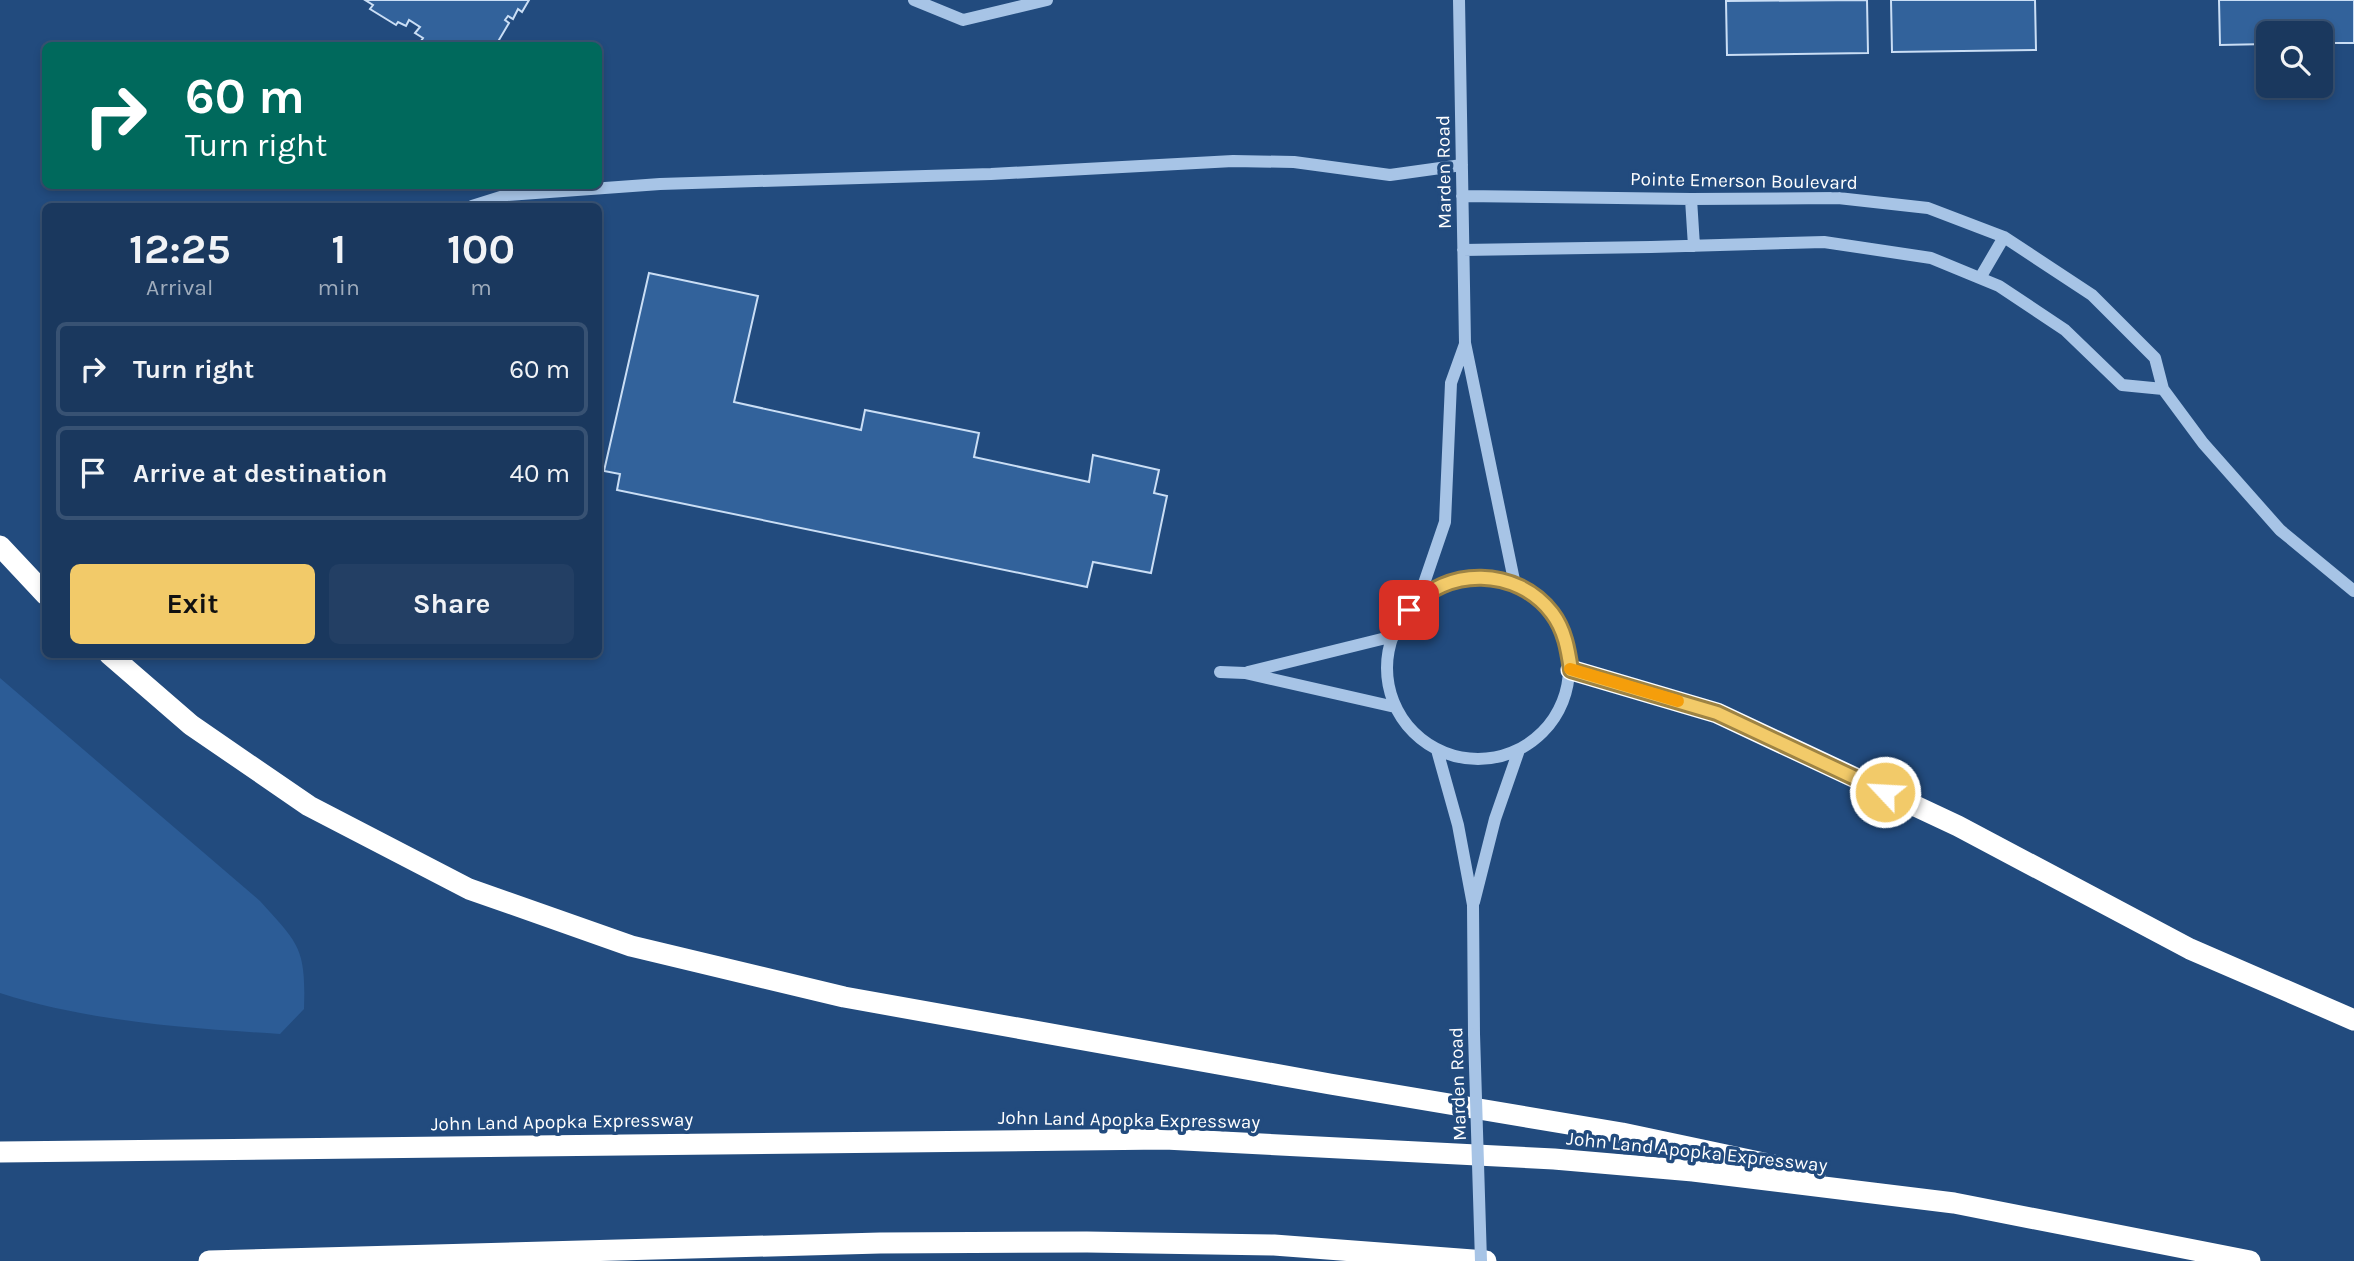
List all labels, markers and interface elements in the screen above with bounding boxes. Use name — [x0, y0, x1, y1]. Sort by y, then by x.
map controls — [2256, 21, 2333, 98]
button: search — [2256, 21, 2333, 98]
text: 60 m — [185, 68, 305, 125]
icon: right — [70, 70, 161, 161]
street label: Marden Road — [1432, 115, 1456, 229]
text: Turn right — [185, 127, 327, 164]
street label: Pointe Emerson Boulevard — [1630, 168, 1858, 194]
text: 12:25 — [129, 224, 231, 274]
text: 1 — [331, 224, 346, 274]
text: 100 — [447, 224, 515, 274]
text: Arrival — [146, 274, 213, 301]
text: min — [318, 274, 360, 301]
text: m — [470, 274, 492, 301]
icon: right — [74, 350, 112, 388]
text: Turn right — [133, 354, 254, 385]
text: 60 m — [509, 354, 570, 385]
icon: arrive — [74, 454, 112, 492]
text: Arrive at destination — [133, 458, 387, 489]
text: 40 m — [510, 458, 570, 489]
button: Exit — [70, 564, 315, 644]
button: Share — [329, 564, 574, 644]
pin — [1379, 580, 1439, 640]
icon: arrive — [1390, 591, 1428, 629]
position arrow — [1848, 755, 1922, 829]
street label: Marden Road — [1445, 1027, 1471, 1141]
street label: John Land Apopka Expressway — [998, 1107, 1261, 1133]
street label: John Land Apopka Expressway — [431, 1109, 694, 1135]
street label: John Land Apopka Expressway — [1565, 1127, 1829, 1177]

